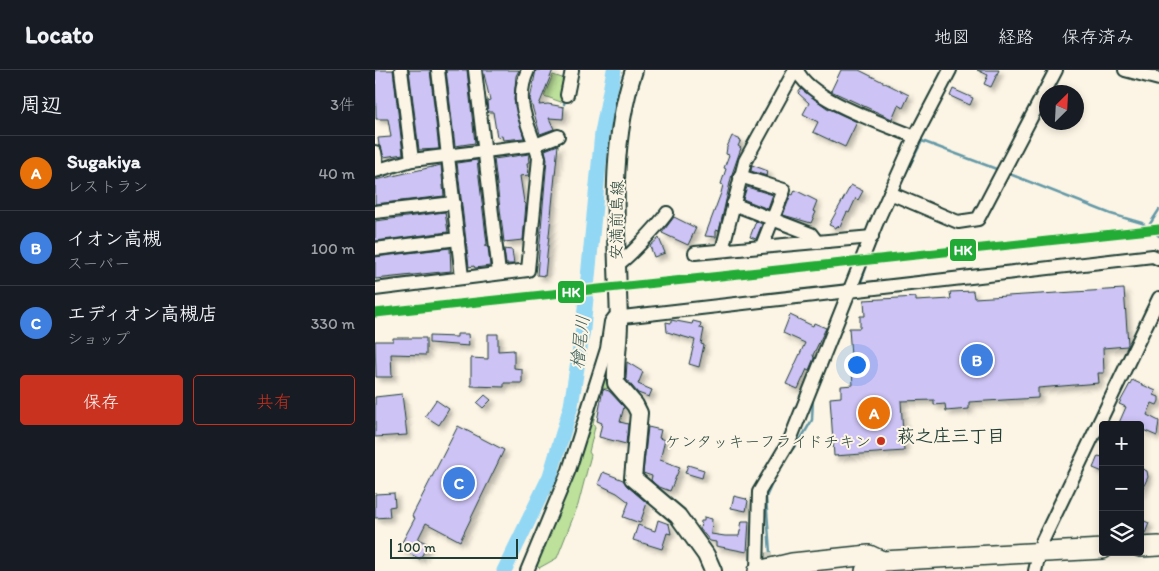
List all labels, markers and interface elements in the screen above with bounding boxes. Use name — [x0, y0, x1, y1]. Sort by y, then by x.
text: Locato — [25, 20, 94, 49]
text: 地図 — [934, 26, 970, 48]
text: 経路 — [998, 26, 1034, 48]
text: 保存済み — [1062, 26, 1134, 48]
north arrow — [1039, 85, 1084, 130]
text: 周辺 — [20, 92, 62, 117]
text: 3件 — [330, 95, 355, 114]
text: Sugakiya — [67, 150, 141, 173]
text: A — [31, 164, 41, 183]
text: 40 m — [318, 164, 355, 183]
text: レストラン — [67, 177, 148, 196]
street label: 安満前島線 — [606, 180, 627, 260]
text: イオン高槻 — [67, 227, 162, 250]
line badge: HK — [949, 238, 977, 262]
text: B — [31, 239, 41, 258]
text: 100 m — [311, 239, 355, 258]
text: HK — [954, 242, 972, 259]
text: スーパー — [67, 254, 130, 273]
line badge: HK — [557, 280, 585, 304]
text: HK — [562, 284, 580, 301]
text: エディオン高槻店 — [67, 302, 217, 325]
text: C — [31, 314, 41, 333]
text: 330 m — [311, 314, 355, 333]
water label: 檜尾川 — [566, 314, 594, 370]
text: ショップ — [67, 329, 130, 348]
pin: B — [961, 341, 993, 379]
your location — [844, 352, 870, 378]
button: 保存 — [20, 375, 183, 425]
button: 共有 — [193, 375, 355, 425]
pin: A — [858, 394, 890, 432]
map controls — [1099, 421, 1144, 556]
button: + — [1099, 421, 1144, 466]
district label: 萩之庄三丁目 — [897, 425, 1005, 447]
place label: ケンタッキーフライドチキン — [665, 432, 871, 451]
marker: ケンタッキーフライドチキン — [875, 435, 887, 447]
pin: C — [443, 464, 475, 502]
button: − — [1099, 466, 1144, 511]
button: layers — [1099, 511, 1144, 556]
scale bar — [390, 536, 517, 559]
text: 100 m — [397, 539, 436, 556]

